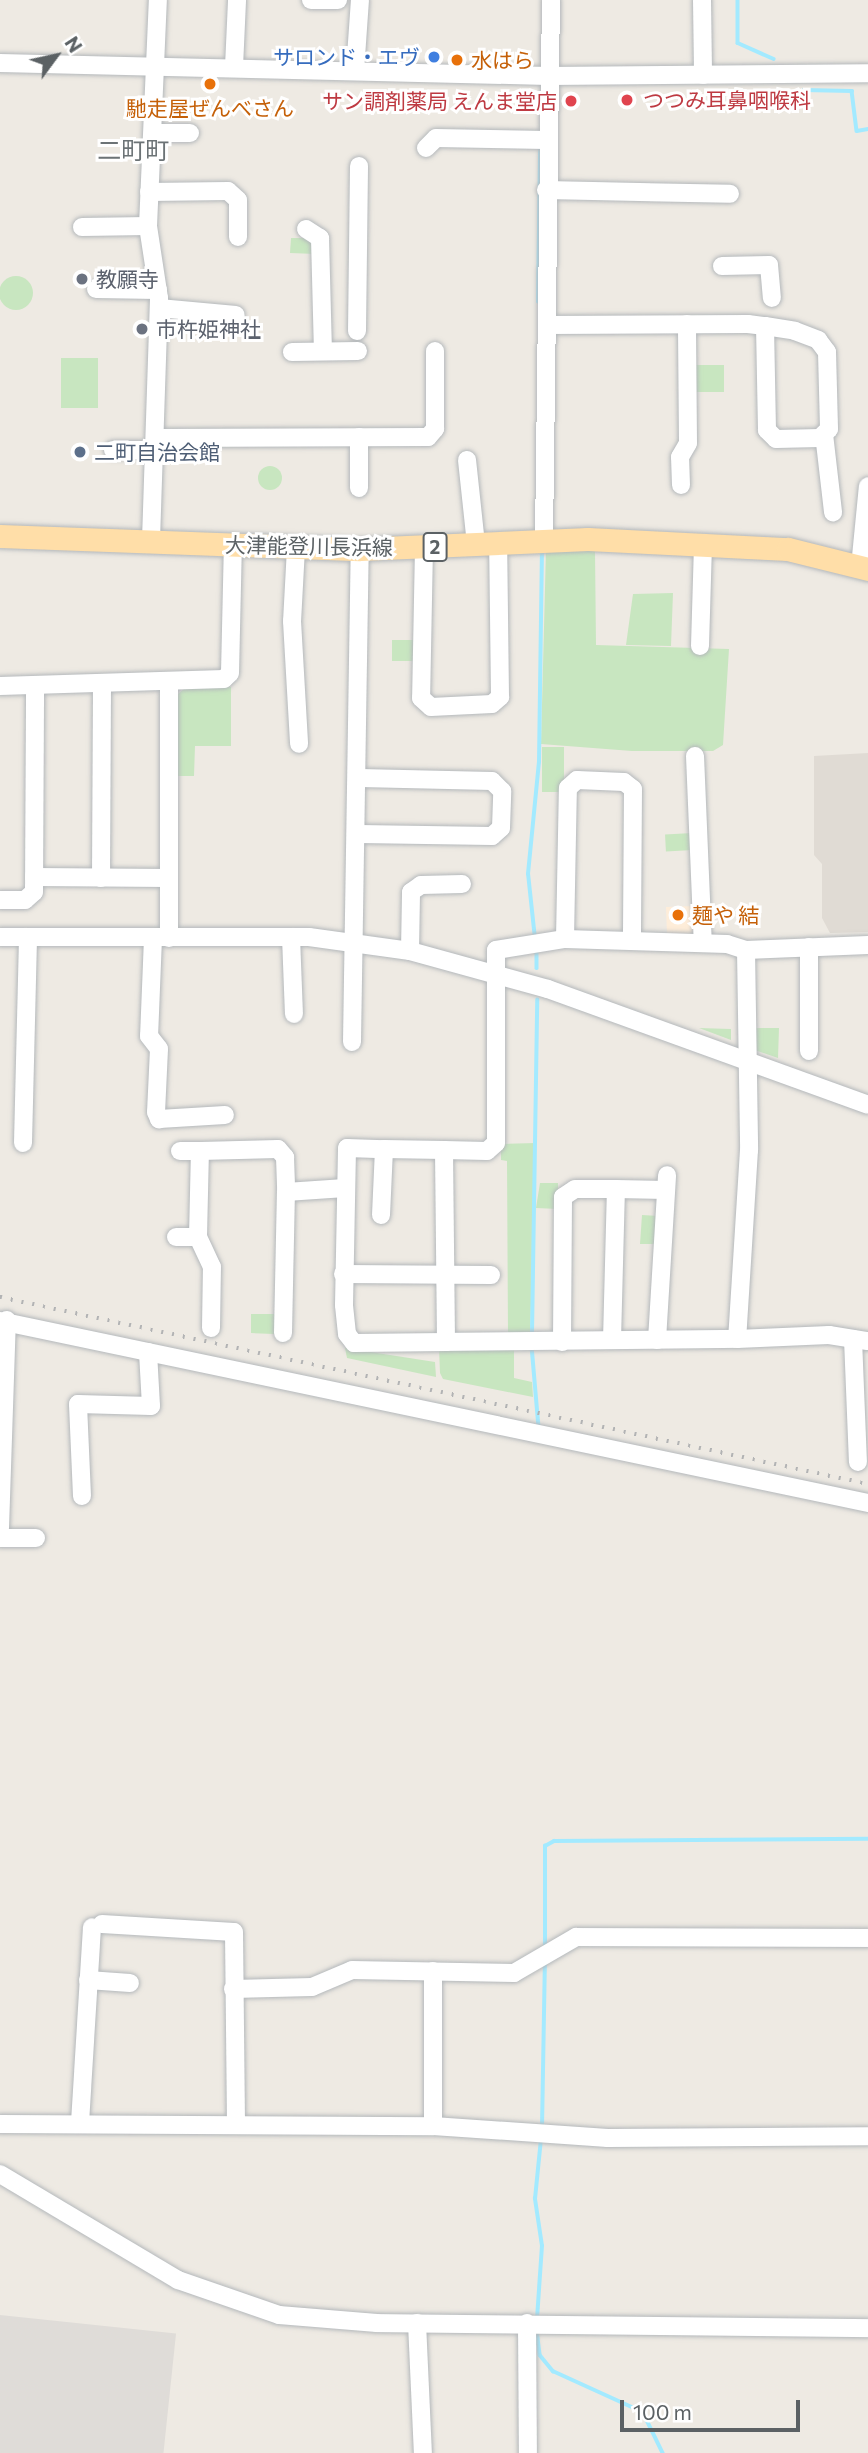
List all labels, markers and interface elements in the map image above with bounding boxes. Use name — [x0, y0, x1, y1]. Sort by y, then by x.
north arrow — [21, 21, 91, 91]
text: N — [60, 32, 88, 57]
place label: サロンド・エヴ — [273, 44, 420, 70]
place label: 水はら — [471, 47, 534, 73]
marker: サロンド・エヴ — [426, 49, 442, 65]
marker: 水はら — [449, 52, 465, 68]
marker: 馳走屋ぜんべさん — [202, 76, 218, 92]
place label: つつみ耳鼻咽喉科 — [643, 87, 811, 113]
place label: サン調剤薬局 えんま堂店 — [322, 88, 557, 114]
marker: つつみ耳鼻咽喉科 — [617, 90, 637, 110]
marker: サン調剤薬局 えんま堂店 — [563, 93, 579, 109]
place label: 馳走屋ぜんべさん — [126, 95, 294, 121]
district label: 二町町 — [97, 136, 169, 164]
place label: 教願寺 — [96, 266, 159, 292]
marker: 教願寺 — [74, 271, 90, 287]
place label: 市杵姫神社 — [156, 316, 261, 342]
marker: 市杵姫神社 — [134, 321, 150, 337]
place label: 二町自治会館 — [94, 439, 220, 465]
marker: 二町自治会館 — [72, 444, 88, 460]
street label: 大津能登川長浜線 — [225, 532, 393, 560]
road number: 2 — [421, 532, 449, 562]
place label: 麺や 結 — [692, 902, 759, 928]
marker: 麺や 結 — [670, 907, 686, 923]
scale bar — [623, 2386, 803, 2430]
text: 100 m — [633, 2399, 692, 2424]

